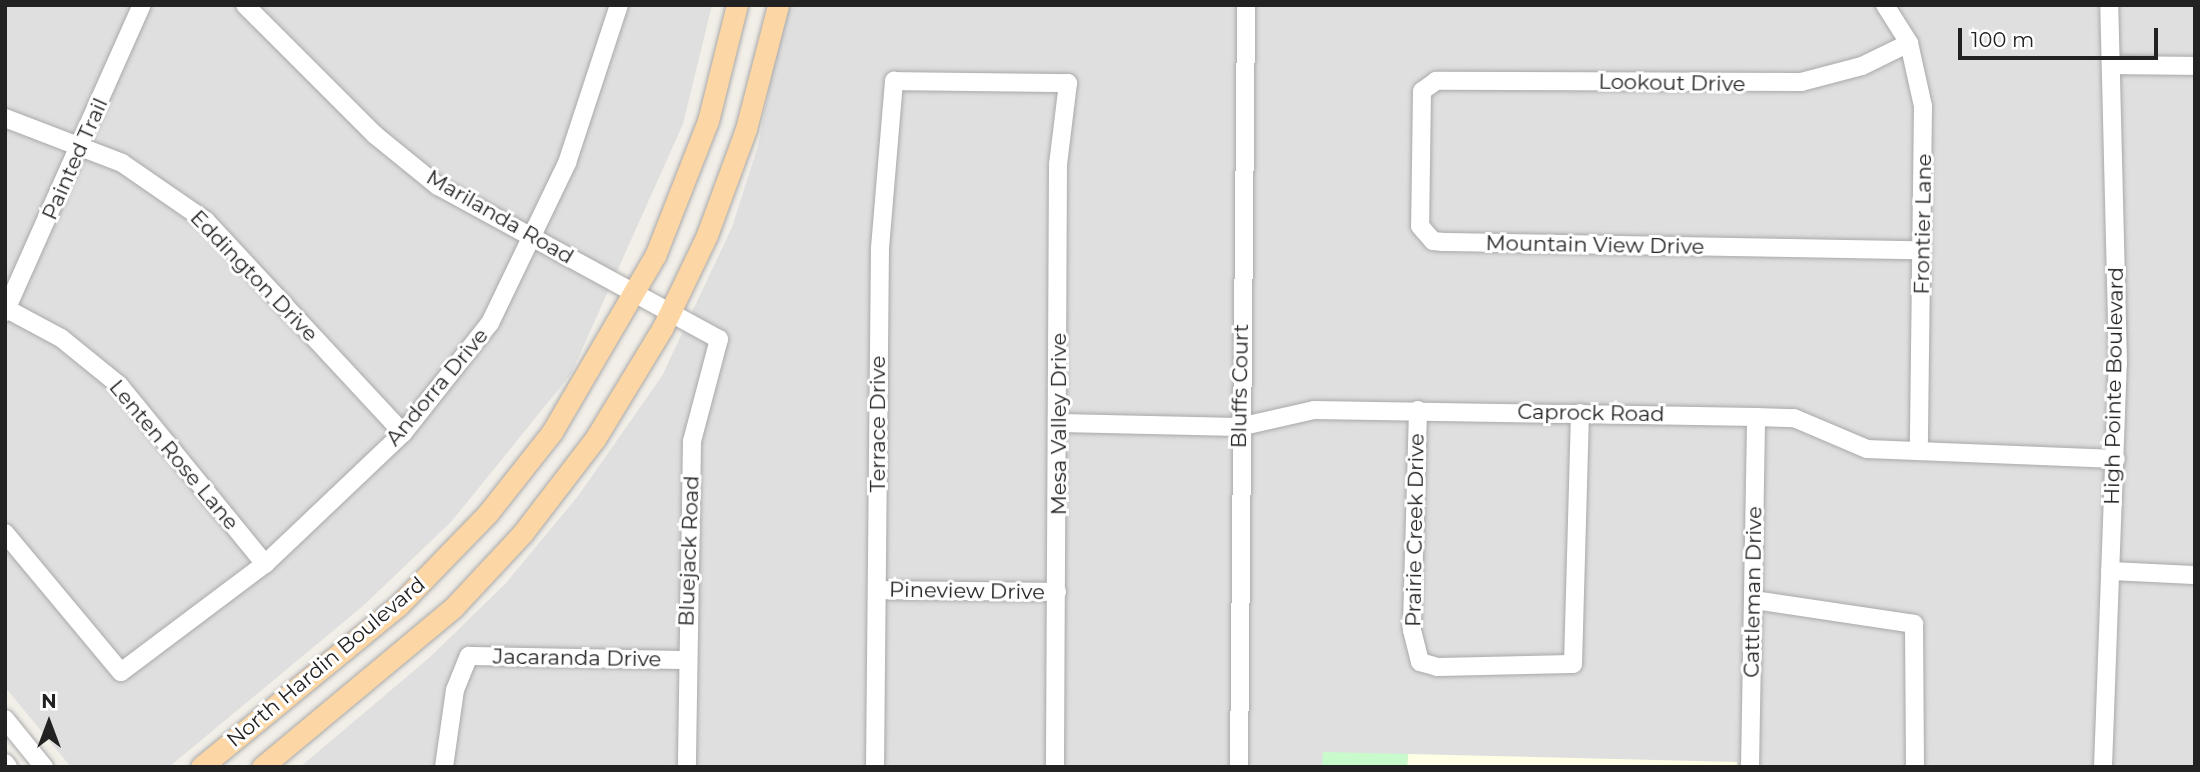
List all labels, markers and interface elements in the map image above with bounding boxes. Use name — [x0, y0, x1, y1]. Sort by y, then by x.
scale bar — [1962, 14, 2162, 58]
text: 100 m — [1971, 27, 2034, 52]
street label: Lookout Drive — [1598, 69, 1746, 97]
street label: Painted Trail — [37, 94, 113, 224]
street label: Frontier Lane — [1909, 153, 1937, 295]
street label: Marilanda Road — [422, 165, 578, 269]
street label: Eddington Drive — [185, 205, 323, 347]
street label: Mountain View Drive — [1485, 230, 1705, 260]
street label: High Pointe Boulevard — [2099, 267, 2129, 505]
street label: Andorra Drive — [381, 323, 493, 451]
street label: Bluffs Court — [1226, 323, 1254, 449]
street label: Mesa Valley Drive — [1046, 333, 1072, 515]
street label: Terrace Drive — [865, 356, 891, 492]
street label: Lenten Rose Lane — [104, 375, 244, 535]
street label: Caprock Road — [1517, 399, 1665, 427]
street label: Prairie Creek Drive — [1401, 433, 1429, 627]
street label: Bluejack Road — [674, 475, 704, 627]
street label: Cattleman Drive — [1739, 506, 1767, 678]
street label: North Hardin Boulevard — [222, 572, 430, 752]
street label: Pineview Drive — [889, 577, 1045, 605]
street label: Jacaranda Drive — [493, 644, 661, 672]
north arrow — [14, 688, 84, 758]
text: N — [41, 690, 57, 713]

